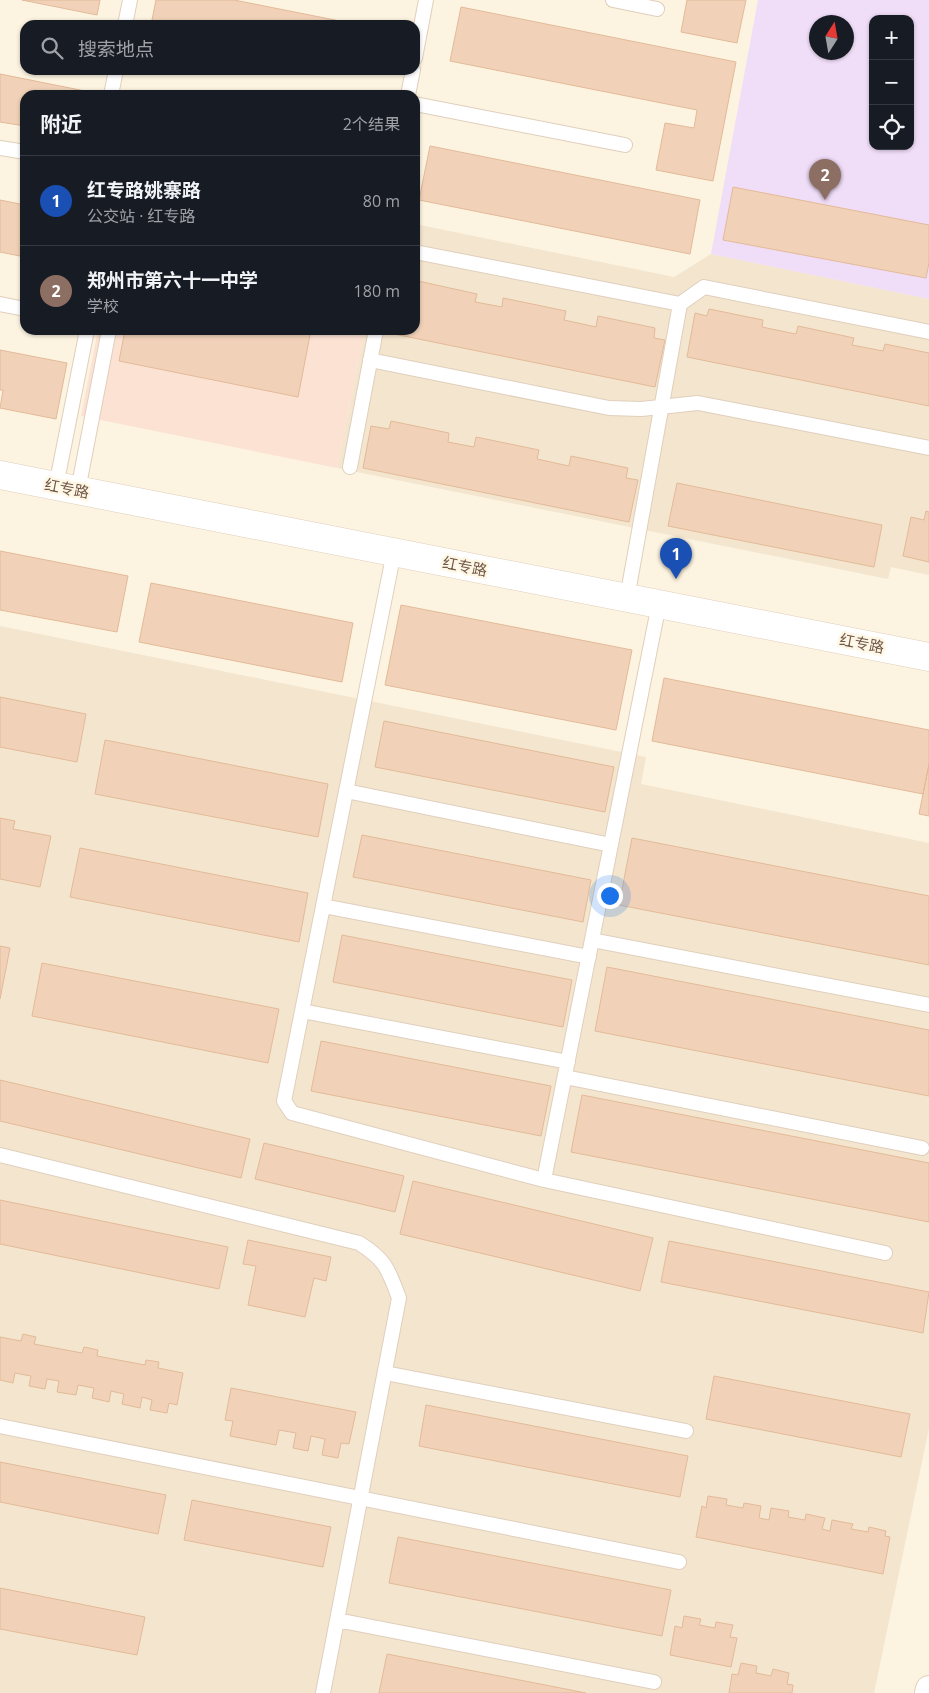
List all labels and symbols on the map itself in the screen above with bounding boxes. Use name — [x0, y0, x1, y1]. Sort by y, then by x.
north arrow — [809, 15, 854, 60]
pin: 2 — [809, 159, 841, 200]
street label: 红专路 — [43, 474, 91, 502]
pin: 1 — [660, 538, 692, 579]
street label: 红专路 — [441, 552, 489, 580]
street label: 红专路 — [838, 629, 886, 657]
your location — [597, 883, 623, 909]

